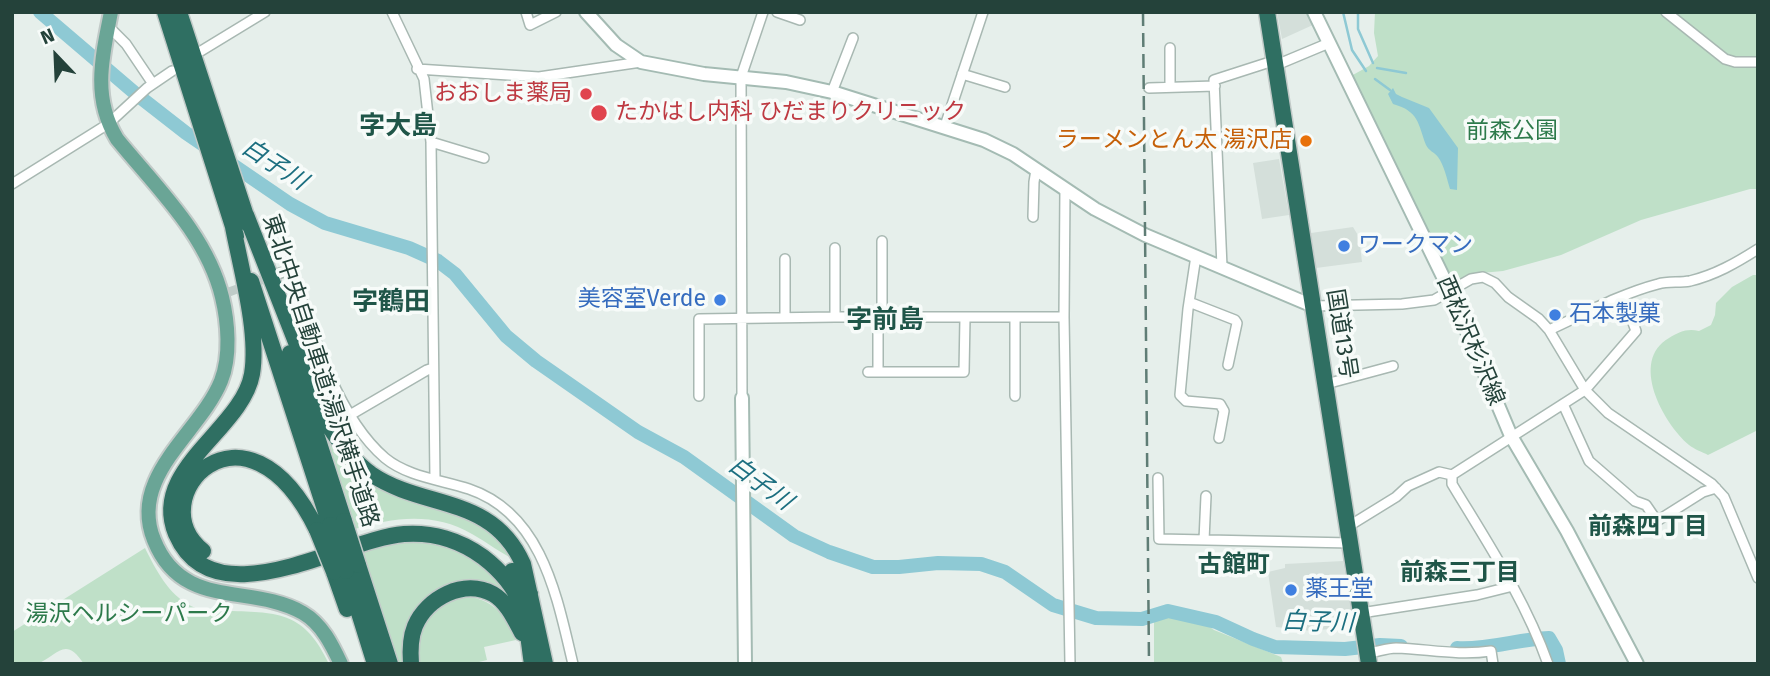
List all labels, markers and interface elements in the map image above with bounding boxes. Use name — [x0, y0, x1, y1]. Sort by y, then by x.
north arrow — [21, 21, 91, 91]
text: N — [37, 23, 58, 49]
place label: おおしま薬局 — [434, 80, 572, 108]
marker: おおしま薬局 — [578, 86, 594, 102]
place label: たかはし内科 ひだまりクリニック — [615, 99, 966, 127]
marker: たかはし内科 ひだまりクリニック — [589, 103, 609, 123]
district label: 字大島 — [359, 111, 437, 143]
park label: 前森公園 — [1466, 118, 1558, 146]
place label: ラーメンとん太 湯沢店 — [1056, 127, 1292, 155]
water label: 白子川 — [236, 133, 312, 197]
marker: ラーメンとん太 湯沢店 — [1298, 133, 1314, 149]
street label: 東北中央自動車道;湯沢横手道路 — [256, 211, 384, 531]
place label: ワークマン — [1358, 232, 1473, 260]
marker: ワークマン — [1336, 238, 1352, 254]
street label: 西松沢杉沢線 — [1430, 272, 1510, 410]
place label: 美容室Verde — [578, 286, 706, 314]
district label: 字鶴田 — [352, 287, 430, 319]
street label: 国道13号 — [1320, 287, 1362, 381]
marker: 美容室Verde — [712, 292, 728, 308]
place label: 石本製菓 — [1569, 301, 1661, 329]
district label: 字前島 — [846, 305, 924, 337]
marker: 石本製菓 — [1547, 307, 1563, 323]
water label: 白子川 — [722, 451, 798, 517]
district label: 前森四丁目 — [1588, 513, 1708, 541]
district label: 古館町 — [1198, 551, 1270, 579]
district label: 前森三丁目 — [1400, 559, 1520, 587]
place label: 薬王堂 — [1305, 576, 1374, 604]
marker: 薬王堂 — [1283, 582, 1299, 598]
park label: 湯沢ヘルシーパーク — [26, 601, 232, 629]
water label: 白子川 — [1282, 607, 1354, 639]

